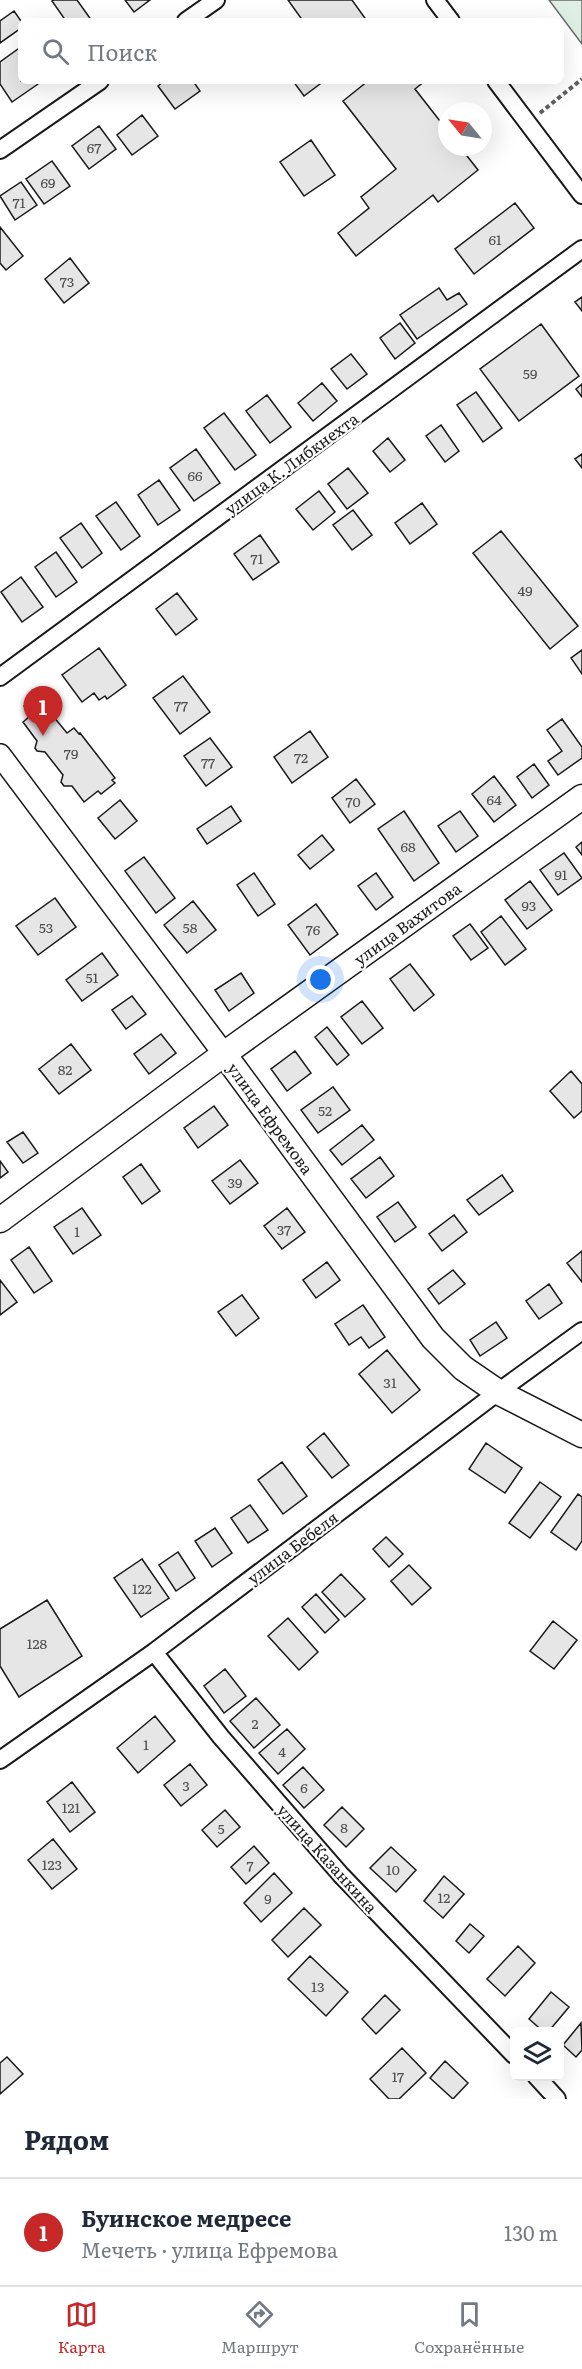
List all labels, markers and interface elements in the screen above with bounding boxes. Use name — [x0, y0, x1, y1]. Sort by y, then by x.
search box — [18, 18, 564, 84]
icon: search — [39, 35, 72, 68]
text: Поиск — [87, 35, 157, 68]
north arrow — [438, 102, 492, 156]
house number: 67 — [87, 137, 101, 157]
house number: 69 — [41, 172, 55, 192]
house number: 71 — [13, 192, 26, 212]
house number: 61 — [488, 229, 502, 249]
house number: 73 — [60, 271, 74, 291]
house number: 59 — [523, 363, 537, 383]
street label: улица К. Либкнехта — [219, 406, 363, 520]
house number: 66 — [187, 465, 203, 485]
house number: 71 — [251, 548, 264, 568]
house number: 49 — [517, 580, 533, 600]
pin: 1 — [24, 686, 63, 736]
house number: 77 — [174, 695, 188, 715]
house number: 79 — [64, 743, 78, 763]
house number: 72 — [294, 747, 308, 767]
house number: 77 — [201, 752, 215, 772]
house number: 64 — [486, 789, 502, 809]
house number: 70 — [345, 791, 361, 811]
house number: 68 — [400, 836, 416, 856]
house number: 91 — [554, 864, 568, 884]
street label: улица Вахитова — [348, 876, 466, 970]
house number: 93 — [522, 895, 536, 915]
house number: 53 — [39, 917, 53, 937]
house number: 58 — [183, 917, 198, 937]
house number: 76 — [306, 919, 321, 939]
your location — [306, 965, 335, 994]
house number: 51 — [86, 967, 99, 987]
street label: улица Ефремова — [222, 1057, 320, 1179]
house number: 82 — [58, 1059, 72, 1079]
house number: 52 — [318, 1100, 332, 1120]
house number: 39 — [228, 1172, 242, 1192]
house number: 37 — [277, 1219, 291, 1239]
house number: 1 — [74, 1221, 80, 1241]
house number: 31 — [383, 1372, 397, 1392]
street label: улица Бебеля — [241, 1505, 343, 1589]
house number: 122 — [132, 1578, 152, 1598]
house number: 128 — [27, 1633, 48, 1653]
house number: 2 — [251, 1713, 259, 1733]
house number: 1 — [143, 1734, 149, 1754]
house number: 4 — [278, 1741, 286, 1761]
house number: 3 — [182, 1775, 190, 1795]
house number: 6 — [300, 1777, 308, 1797]
house number: 121 — [62, 1797, 81, 1817]
street label: улица Казанкина — [272, 1798, 384, 1918]
house number: 8 — [340, 1817, 348, 1837]
house number: 5 — [217, 1818, 225, 1838]
house number: 123 — [42, 1854, 62, 1874]
house number: 7 — [246, 1855, 254, 1875]
house number: 10 — [386, 1859, 400, 1879]
house number: 12 — [438, 1887, 450, 1907]
house number: 9 — [264, 1888, 272, 1908]
house number: 13 — [311, 1976, 325, 1996]
map controls — [510, 2027, 564, 2081]
button: layers — [510, 2027, 564, 2081]
house number: 17 — [392, 2066, 404, 2086]
text: Рядом — [24, 2119, 109, 2158]
text: Буинское медресе — [81, 2201, 291, 2234]
text: 1 — [39, 2217, 48, 2247]
text: 130 m — [504, 2217, 558, 2247]
text: Мечеть · улица Ефремова — [81, 2234, 338, 2264]
tab: Карта — [58, 2298, 106, 2358]
tab: Маршрут — [221, 2298, 299, 2358]
tab: Сохранённые — [414, 2298, 524, 2358]

